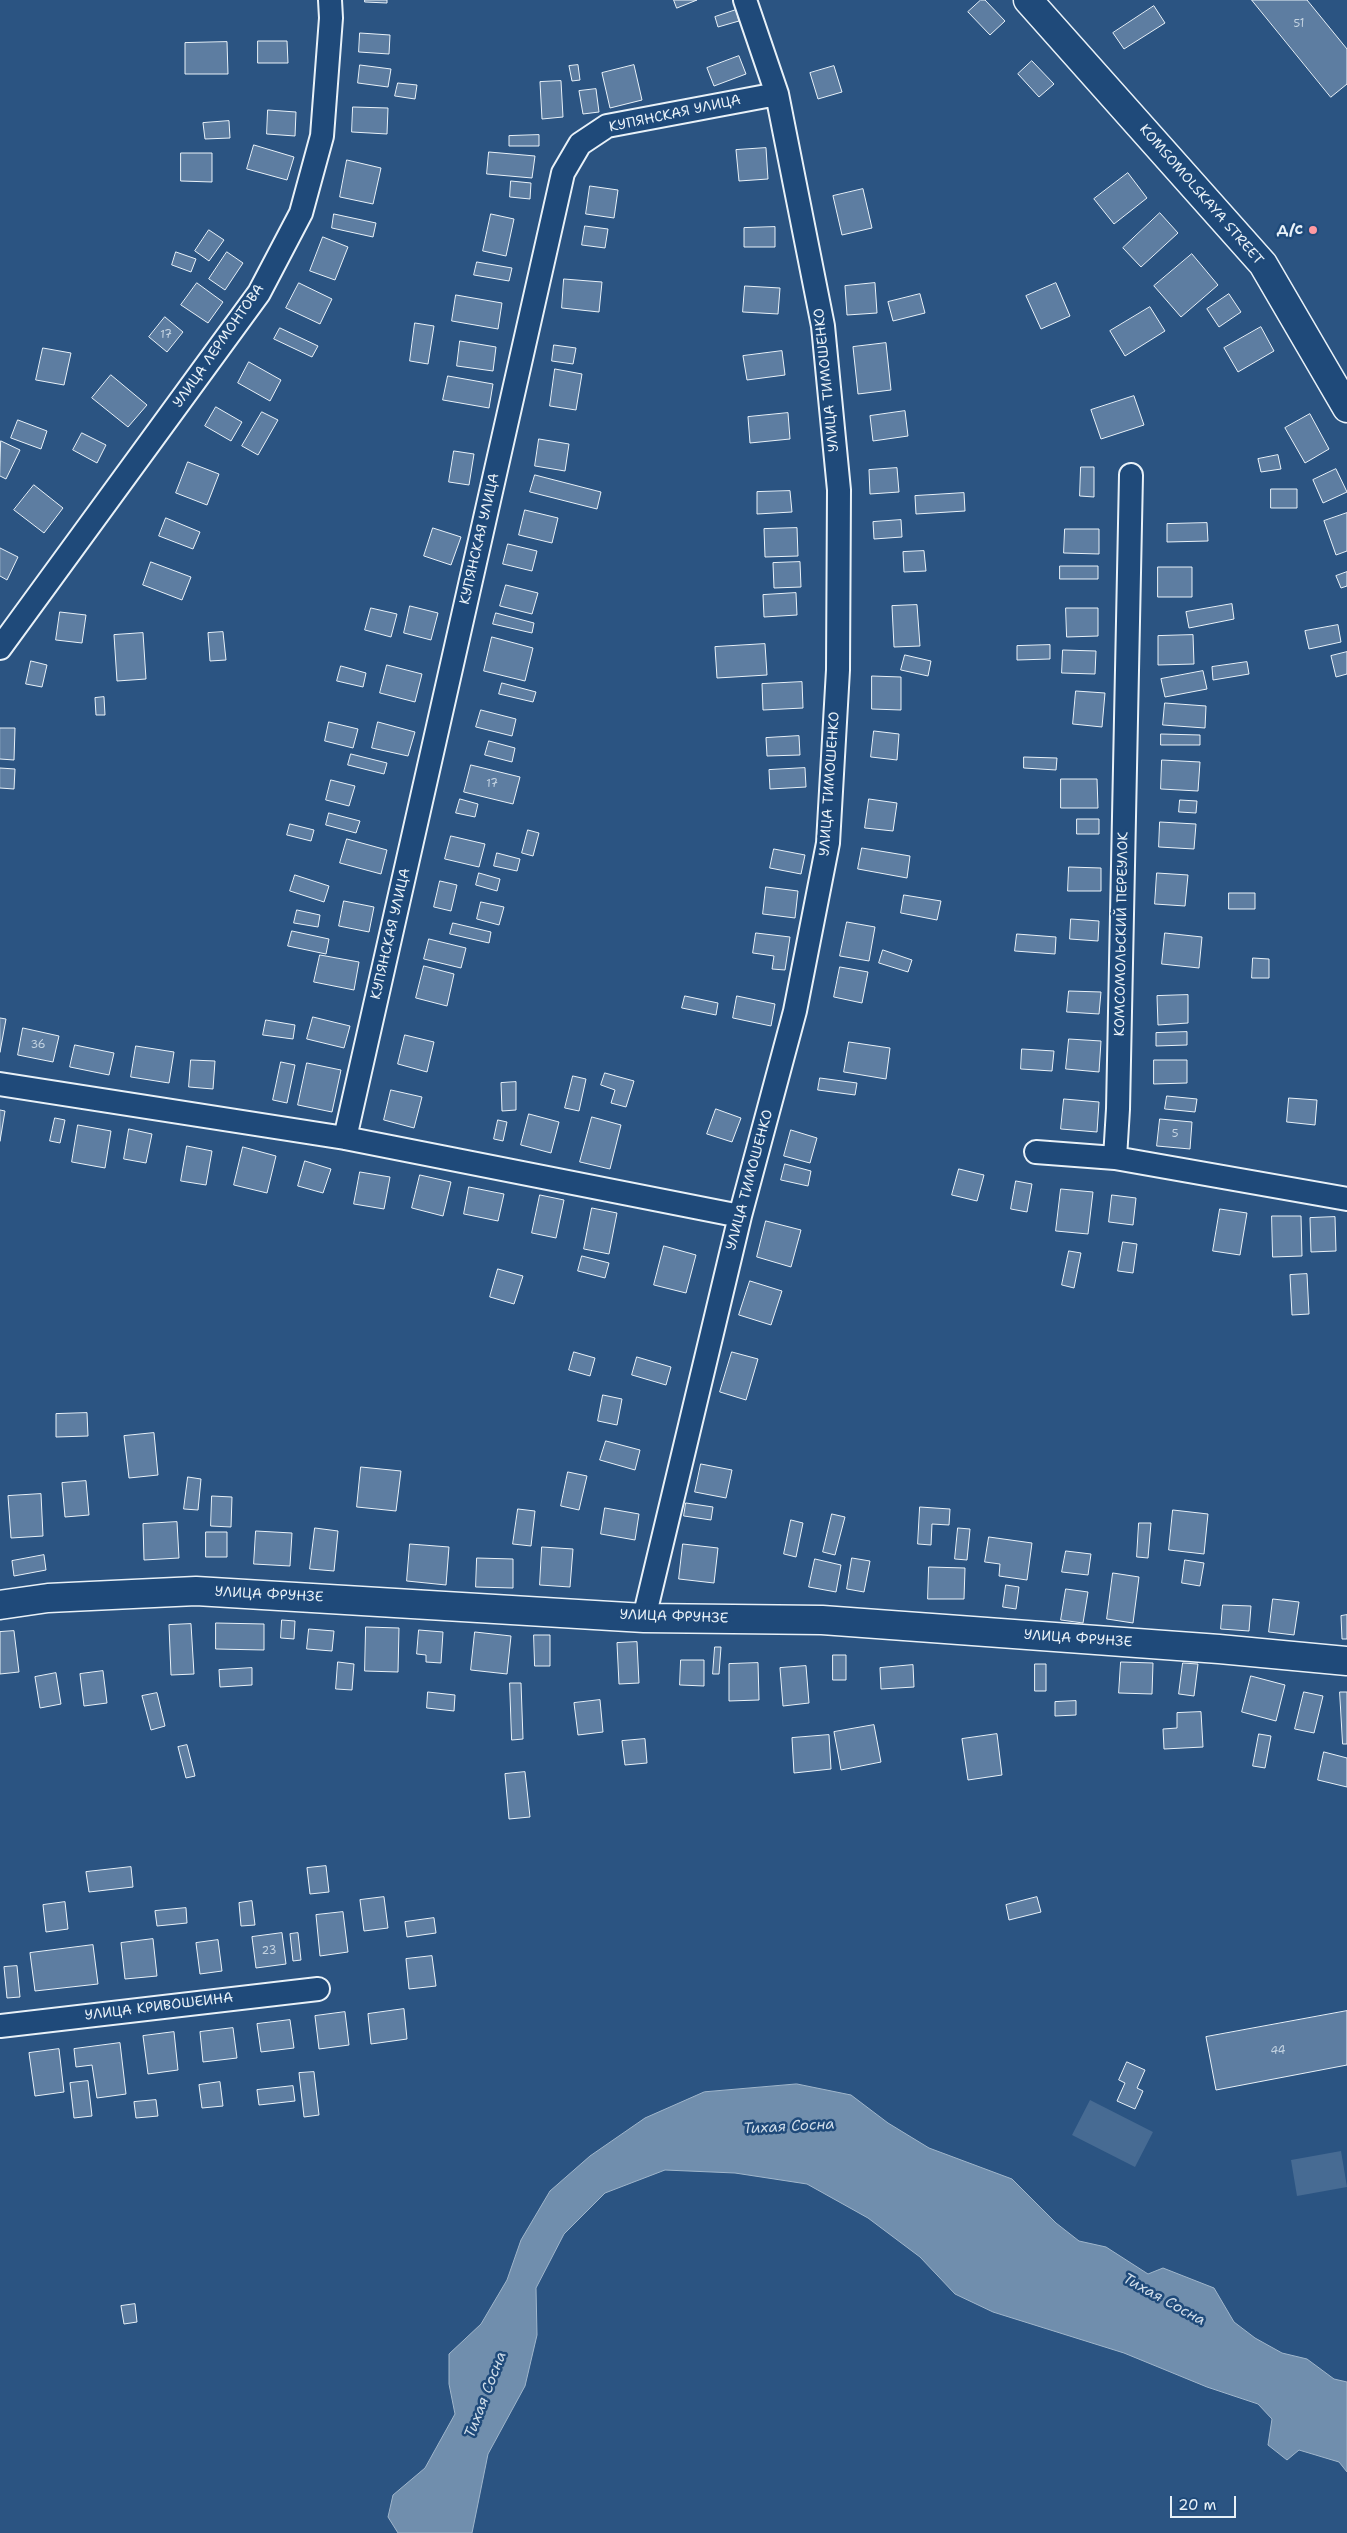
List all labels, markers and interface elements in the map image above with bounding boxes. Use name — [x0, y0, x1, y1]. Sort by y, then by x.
house number: 51 — [1294, 17, 1304, 31]
street label: КУПЯНСКАЯ УЛИЦА — [608, 92, 742, 136]
street label: KOMSOMOLSKAYA STREET — [1135, 121, 1267, 269]
place label: Д/С — [1277, 222, 1303, 238]
marker: Д/С — [1307, 224, 1319, 236]
street label: УЛИЦА ЛЕРМОНТОВА — [170, 281, 268, 411]
street label: УЛИЦА ТИМОШЕНКО — [811, 307, 843, 453]
house number: 17 — [160, 328, 172, 342]
street label: КУПЯНСКАЯ УЛИЦА — [457, 472, 503, 606]
street label: УЛИЦА ТИМОШЕНКО — [817, 711, 843, 857]
house number: 17 — [486, 777, 498, 791]
street label: КОМСОМОЛЬСКИЙ ПЕРЕУЛОК — [1112, 831, 1132, 1037]
street label: КУПЯНСКАЯ УЛИЦА — [368, 867, 414, 1001]
house number: 36 — [30, 1038, 46, 1052]
street label: УЛИЦА ТИМОШЕНКО — [723, 1108, 777, 1252]
house number: 5 — [1172, 1127, 1178, 1141]
street label: УЛИЦА ФРУНЗЕ — [214, 1584, 324, 1606]
street label: УЛИЦА ФРУНЗЕ — [619, 1607, 729, 1627]
street label: УЛИЦА ФРУНЗЕ — [1023, 1627, 1133, 1651]
house number: 23 — [262, 1944, 276, 1958]
street label: УЛИЦА КРИВОШЕИНА — [84, 1990, 234, 2024]
house number: 44 — [1270, 2044, 1286, 2058]
water label: Тихая Сосна — [743, 2116, 835, 2138]
water label: Тихая Сосна — [1120, 2270, 1208, 2330]
water label: Тихая Сосна — [461, 2349, 511, 2441]
scale bar — [1172, 2486, 1238, 2518]
text: 20 m — [1178, 2495, 1217, 2515]

